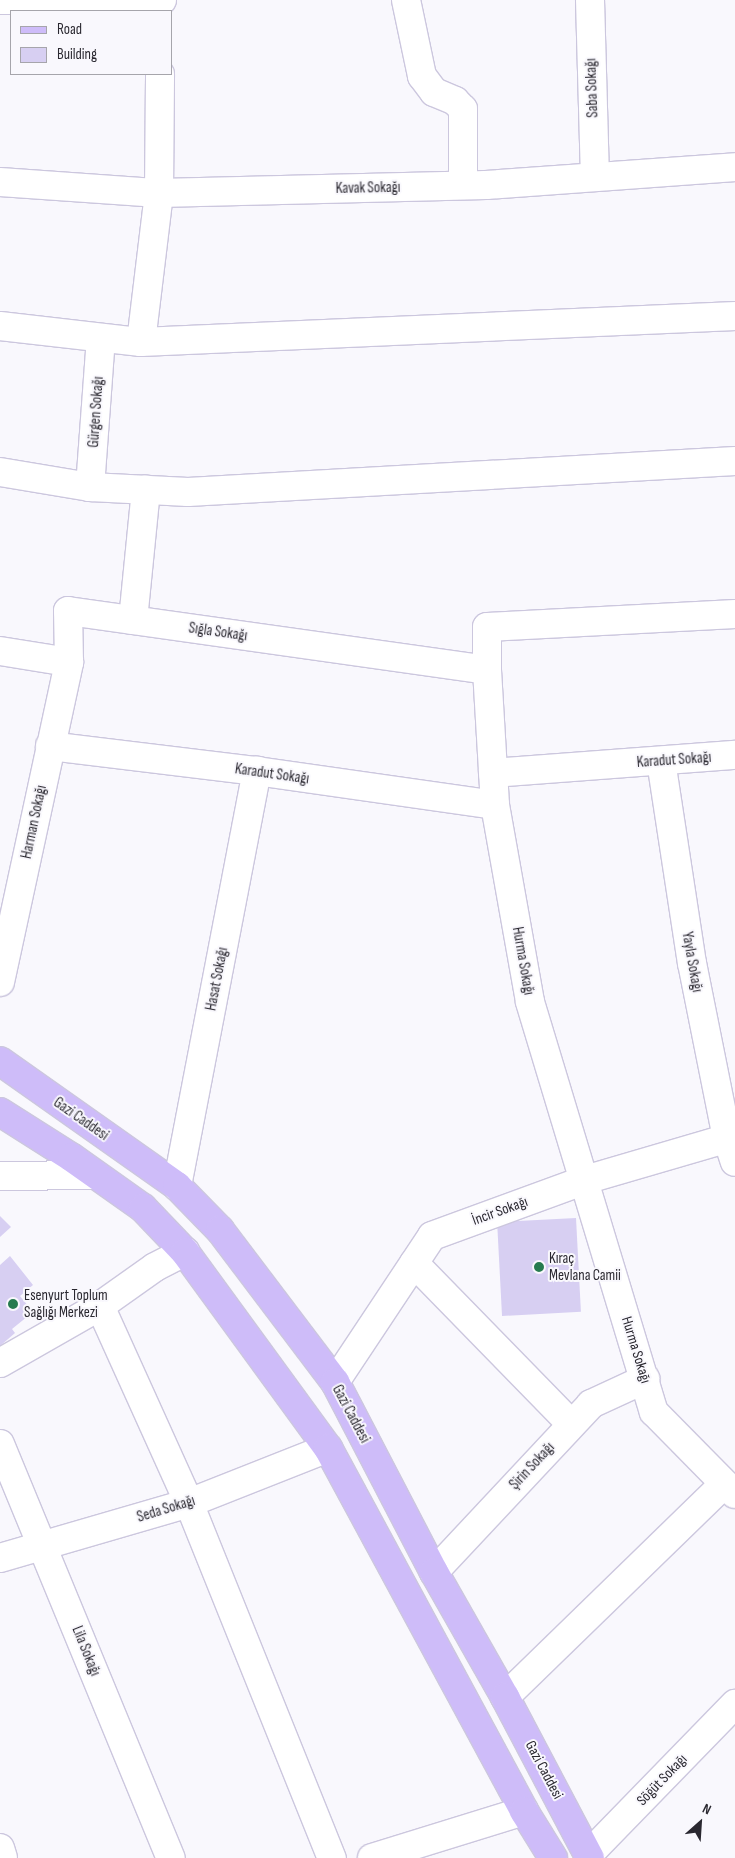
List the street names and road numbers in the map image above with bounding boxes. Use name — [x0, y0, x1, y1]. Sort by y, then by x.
street label: Saba Sokağı — [582, 58, 602, 118]
street label: Kavak Sokağı — [335, 178, 401, 198]
street label: Gürgen Sokağı — [85, 376, 107, 448]
street label: Sığla Sokağı — [187, 619, 249, 645]
street label: Karadut Sokağı — [636, 748, 712, 772]
street label: Karadut Sokağı — [234, 760, 310, 788]
street label: Harman Sokağı — [17, 784, 51, 860]
street label: Hurma Sokağı — [508, 926, 538, 996]
street label: Yayla Sokağı — [678, 930, 706, 994]
street label: Hasat Sokağı — [202, 946, 232, 1012]
street label: Gazi Caddesi — [50, 1093, 112, 1145]
street label: İncir Sokağı — [470, 1193, 530, 1229]
street label: Hurma Sokağı — [617, 1314, 655, 1386]
street label: Gazi Caddesi — [328, 1382, 374, 1446]
street label: Şirin Sokağı — [506, 1439, 558, 1493]
street label: Seda Sokağı — [135, 1492, 197, 1526]
street label: Lila Sokağı — [68, 1623, 104, 1679]
street label: Gazi Caddesi — [521, 1738, 567, 1802]
street label: Söğüt Sokağı — [633, 1750, 691, 1810]

